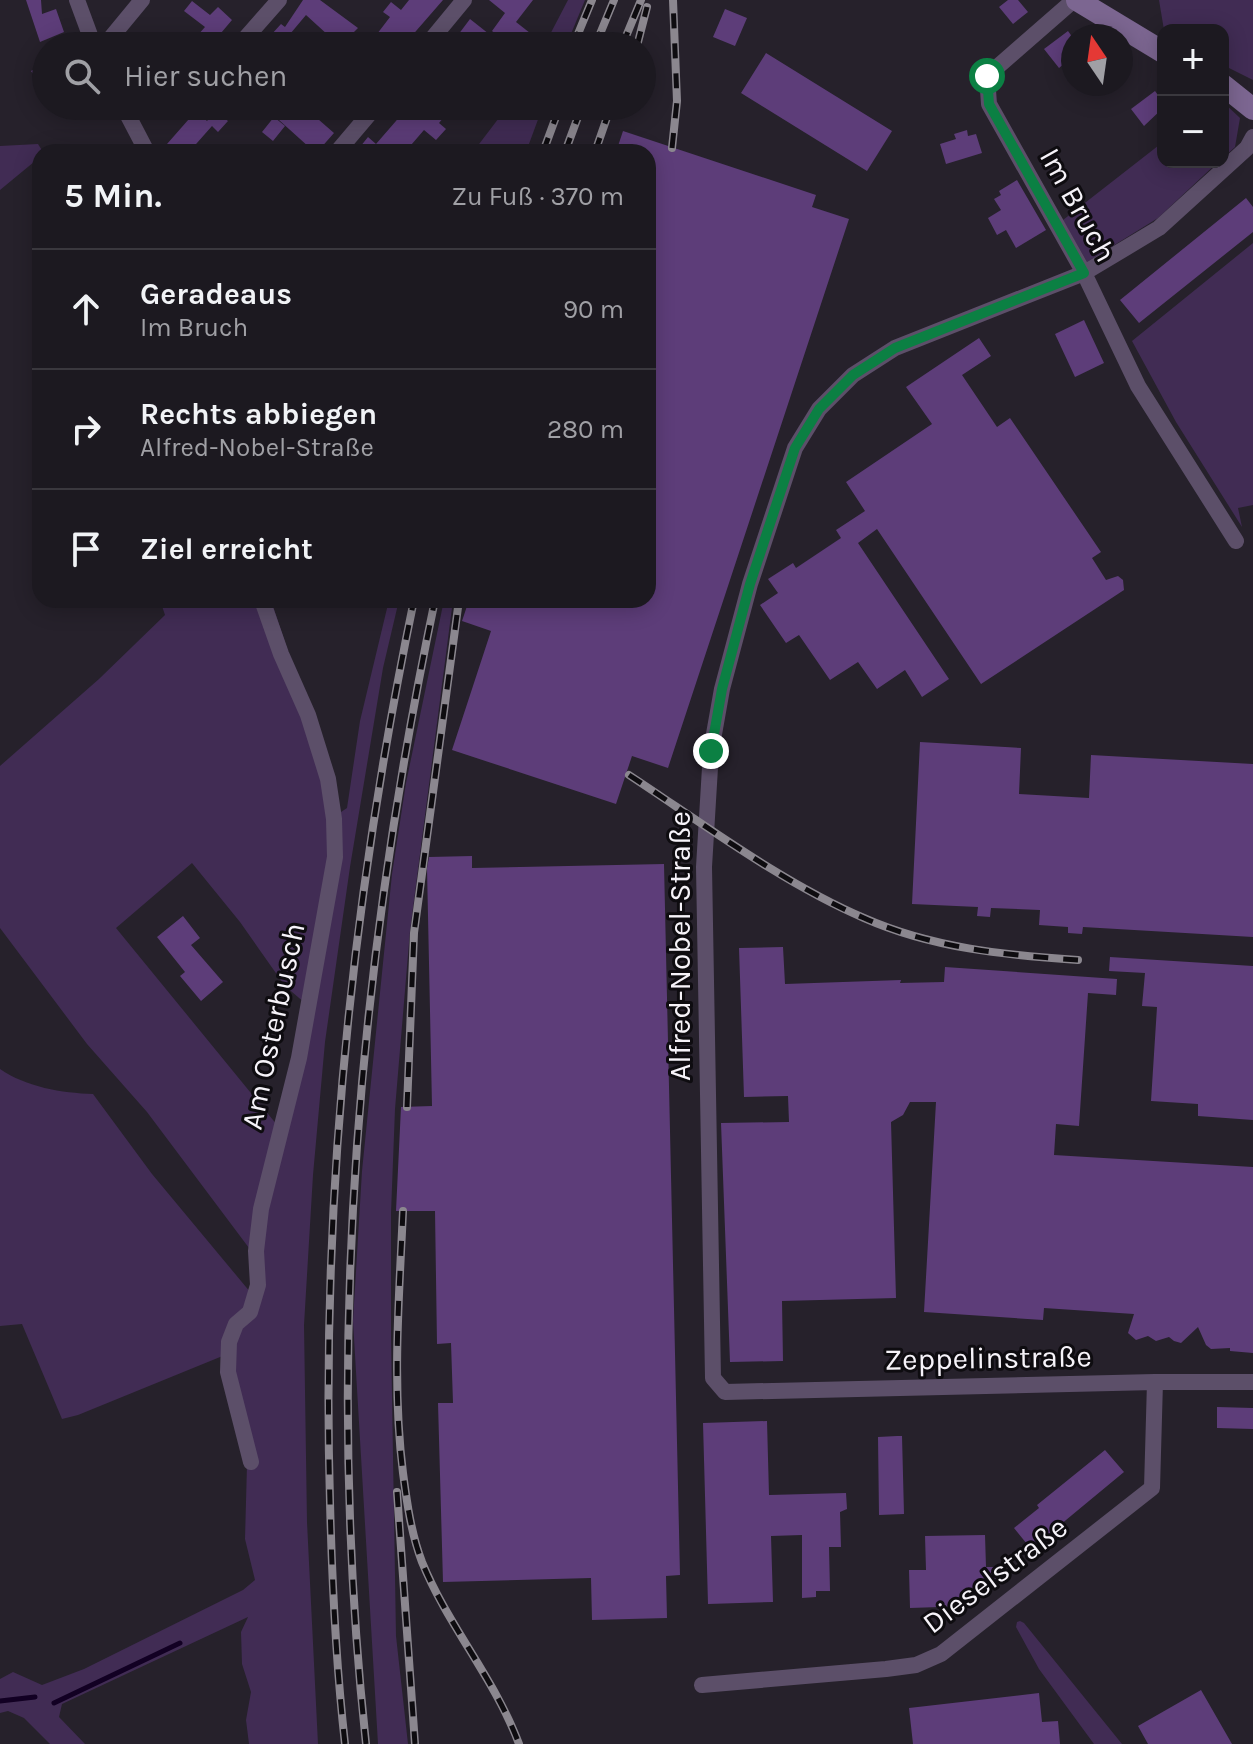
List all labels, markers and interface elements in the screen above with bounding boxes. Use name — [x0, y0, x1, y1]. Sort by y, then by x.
north arrow — [1061, 24, 1133, 96]
map controls — [1157, 24, 1229, 168]
button: + — [1157, 24, 1229, 96]
search box — [32, 32, 656, 120]
icon: search — [60, 54, 104, 98]
text: Hier suchen — [124, 58, 287, 94]
route start — [969, 58, 1005, 94]
button: − — [1157, 96, 1229, 168]
street label: Im Bruch — [1032, 142, 1124, 268]
text: 5 Min. — [64, 176, 162, 216]
text: Zu Fuß · 370 m — [452, 181, 624, 212]
text: Geradeaus — [140, 276, 292, 312]
icon: ahead — [64, 287, 108, 331]
text: 90 m — [563, 294, 624, 325]
text: Im Bruch — [140, 312, 248, 343]
text: Rechts abbiegen — [140, 396, 377, 432]
icon: right — [64, 407, 108, 451]
text: 280 m — [547, 414, 624, 445]
text: Alfred-Nobel-Straße — [140, 432, 374, 463]
icon: arrive — [64, 527, 108, 571]
text: Ziel erreicht — [140, 531, 313, 567]
route end — [693, 733, 729, 769]
street label: Alfred-Nobel-Straße — [662, 811, 698, 1081]
street label: Am Osterbusch — [234, 919, 312, 1133]
street label: Zeppelinstraße — [884, 1338, 1092, 1378]
street label: Dieselstraße — [916, 1509, 1074, 1641]

